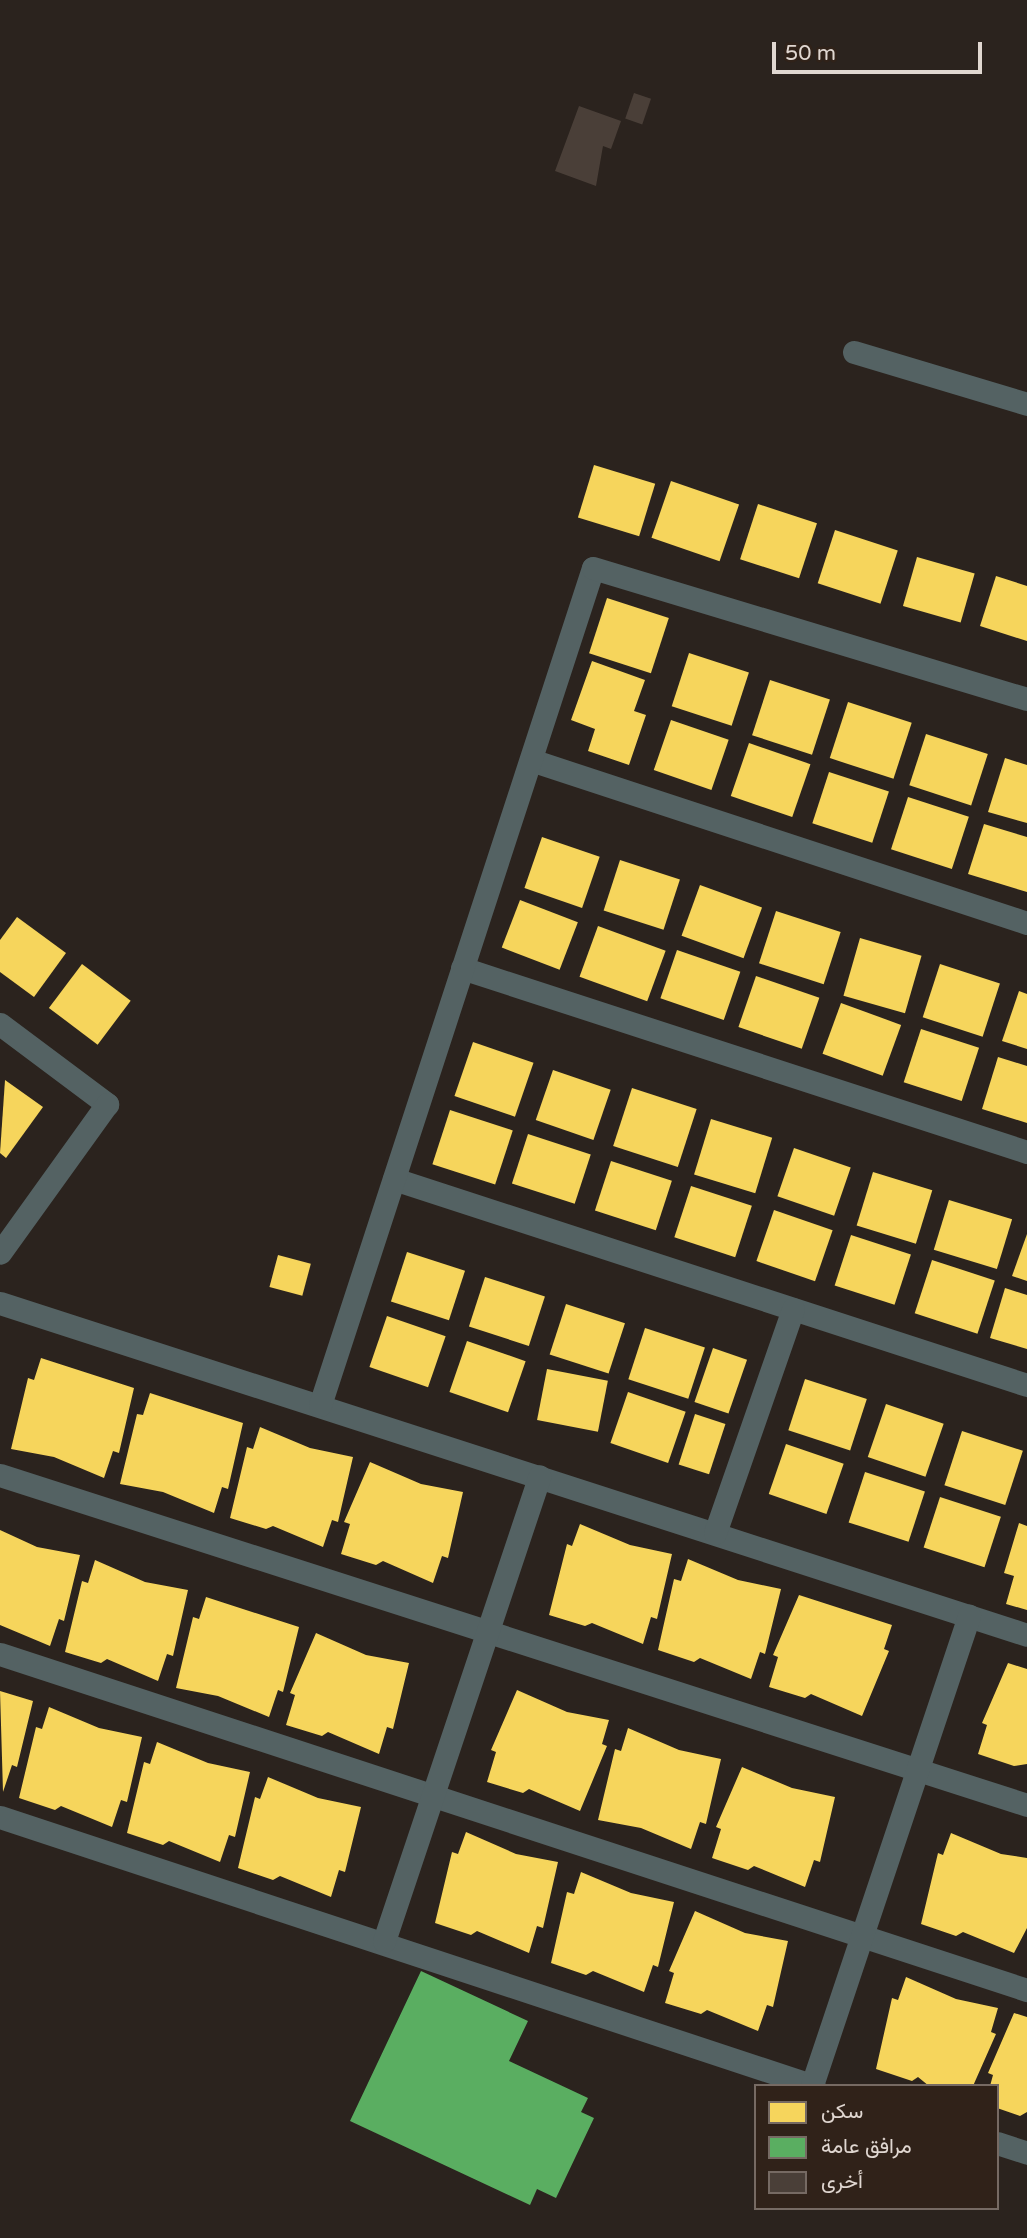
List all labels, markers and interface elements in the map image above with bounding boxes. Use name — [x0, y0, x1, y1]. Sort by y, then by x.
scale bar — [775, 28, 985, 72]
text: 50 m — [785, 41, 836, 66]
legend — [754, 2084, 999, 2210]
text: سكن — [821, 2099, 863, 2124]
text: مرافق عامة — [821, 2134, 912, 2159]
text: أخرى — [821, 2169, 863, 2194]

